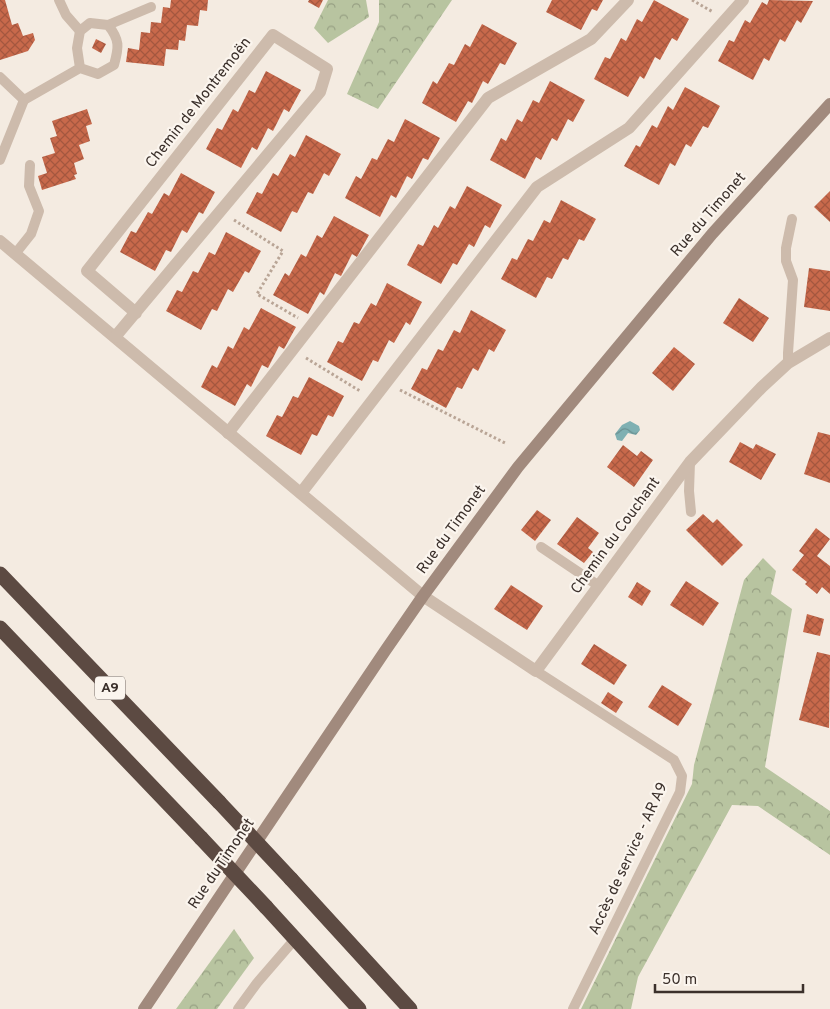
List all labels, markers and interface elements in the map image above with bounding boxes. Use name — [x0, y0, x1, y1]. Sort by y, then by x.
street label: Chemin de Montremoën — [142, 34, 256, 172]
street label: Rue du Timonet — [667, 169, 751, 261]
street label: Chemin du Couchant — [567, 474, 665, 598]
street label: Rue du Timonet — [413, 482, 491, 578]
road number: A9 — [95, 676, 125, 700]
street label: Accès de service - AR A9 — [585, 780, 673, 938]
street label: Rue du Timonet — [185, 815, 259, 913]
scale bar — [655, 962, 802, 994]
text: 50 m — [662, 971, 697, 990]

